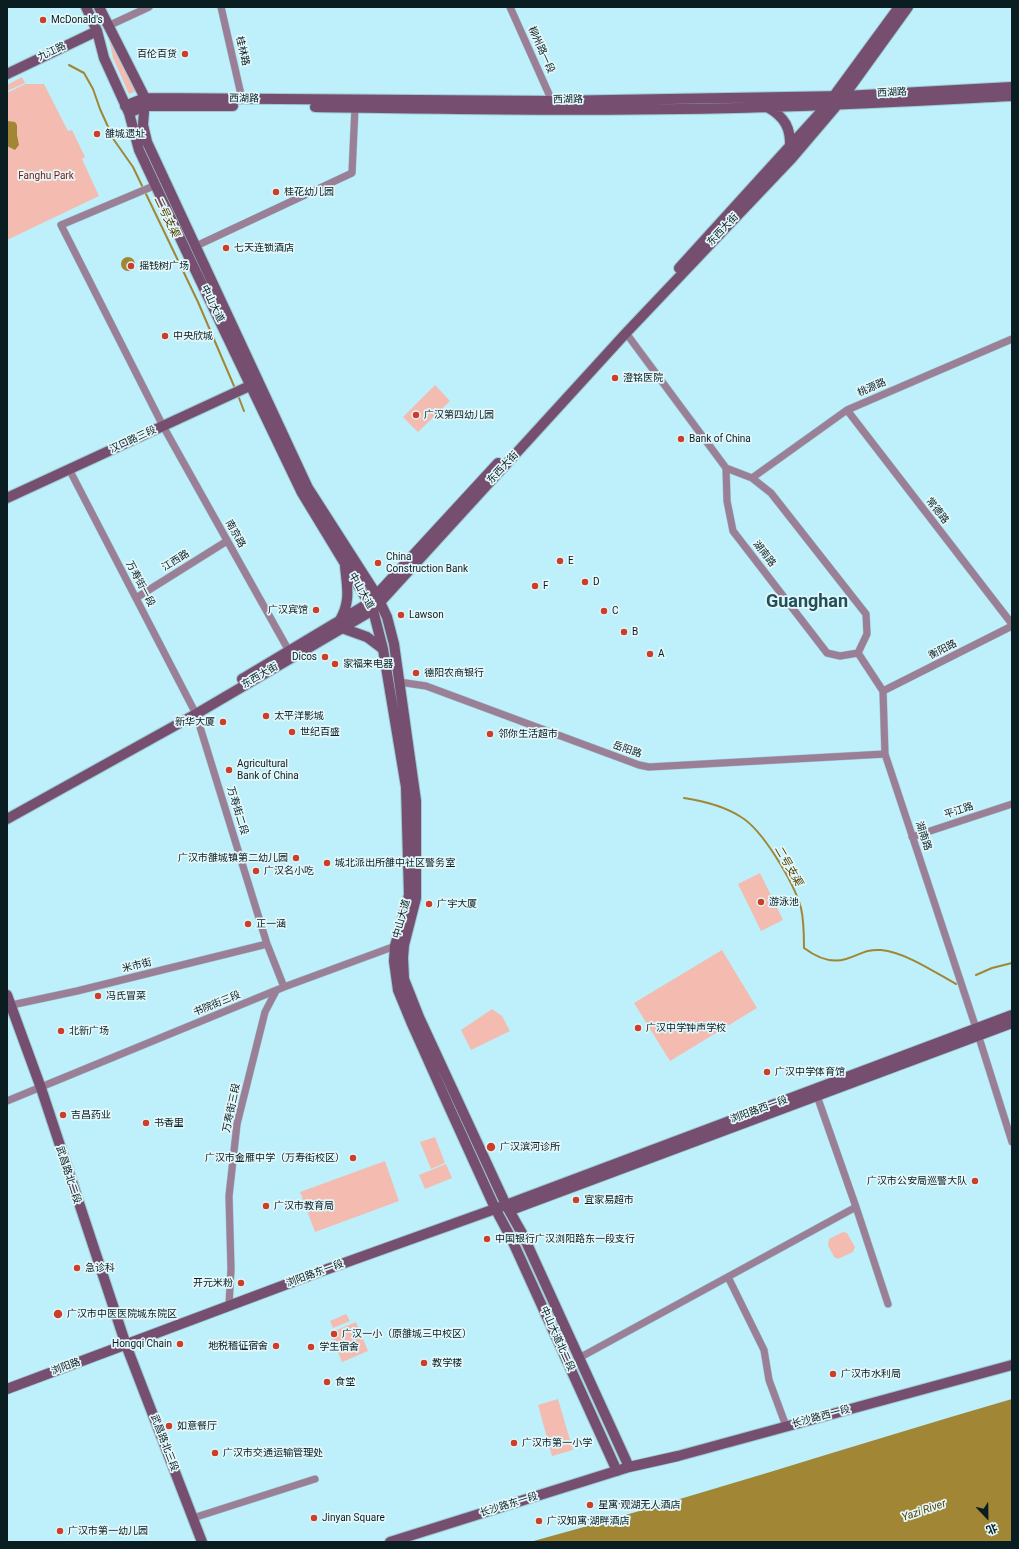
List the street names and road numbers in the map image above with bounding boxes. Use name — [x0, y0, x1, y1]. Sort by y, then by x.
street label: 柳州路一段 — [525, 25, 557, 75]
street label: 桂林路 — [233, 35, 251, 67]
street label: 九江路 — [36, 40, 68, 64]
street label: 西湖路 — [877, 86, 907, 100]
street label: 西湖路 — [229, 93, 259, 105]
street label: 西湖路 — [553, 94, 583, 106]
street label: 东西大街 — [705, 211, 741, 249]
street label: 中山大道 — [198, 283, 226, 325]
street label: 桃源路 — [856, 377, 888, 399]
street label: 汉口路三段 — [108, 424, 158, 456]
street label: 东西大街 — [485, 449, 521, 487]
street label: 常德路 — [923, 495, 951, 527]
street label: 南京路 — [222, 518, 248, 550]
street label: 湖南路 — [750, 538, 778, 570]
street label: 江西路 — [160, 548, 192, 574]
street label: 万寿街一段 — [123, 559, 157, 609]
street label: 中山大道 — [346, 571, 376, 611]
street label: 衡阳路 — [927, 638, 959, 662]
street label: 东西大街 — [240, 661, 280, 691]
street label: 岳阳路 — [611, 739, 643, 761]
street label: 万寿街二段 — [224, 785, 250, 837]
street label: 平江路 — [943, 801, 975, 821]
street label: 湖南路 — [913, 820, 933, 852]
street label: 中山大道 — [391, 898, 413, 940]
street label: 米市街 — [121, 957, 153, 975]
street label: 书院街三段 — [192, 989, 242, 1019]
street label: 万寿街三段 — [221, 1082, 243, 1134]
street label: 浏阳路西一段 — [729, 1094, 789, 1126]
street label: 武昌路北二段 — [53, 1145, 83, 1205]
street label: 浏阳路东一段 — [285, 1258, 345, 1290]
street label: 中山大道北二段 — [537, 1305, 577, 1373]
street label: 浏阳路 — [50, 1356, 82, 1378]
street label: 长沙路西一段 — [790, 1403, 852, 1431]
street label: 武昌路北三段 — [148, 1413, 180, 1473]
street label: 长沙路东一段 — [479, 1490, 539, 1520]

